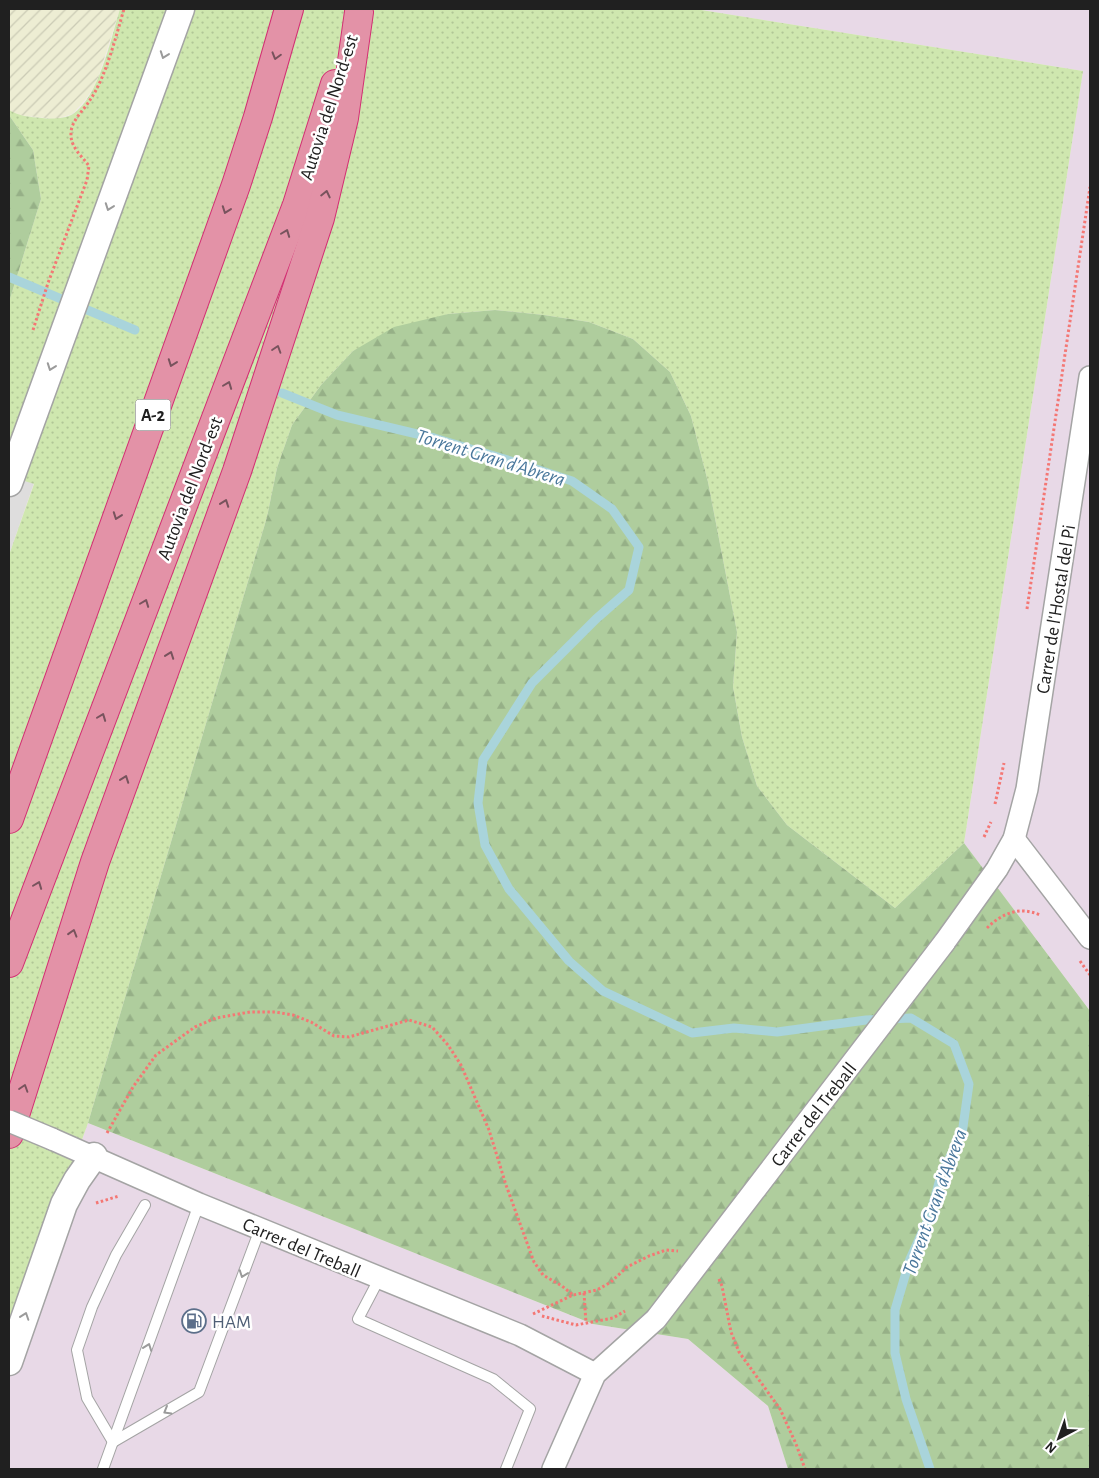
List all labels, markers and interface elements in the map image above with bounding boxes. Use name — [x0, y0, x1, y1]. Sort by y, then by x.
street label: Autovia del Nord-est — [297, 32, 362, 182]
one-way arrow — [160, 50, 170, 58]
one-way arrow — [271, 51, 281, 59]
one-way arrow — [320, 189, 331, 198]
one-way arrow — [105, 203, 115, 211]
one-way arrow — [222, 206, 232, 214]
one-way arrow — [280, 230, 290, 238]
one-way arrow — [272, 345, 282, 353]
one-way arrow — [168, 359, 178, 367]
one-way arrow — [47, 363, 57, 371]
one-way arrow — [222, 381, 232, 390]
road number: A-2 — [136, 400, 170, 430]
street label: Autovia del Nord-est — [154, 414, 226, 563]
water label: Torrent Gran d'Abrera — [414, 426, 567, 490]
one-way arrow — [219, 499, 229, 508]
one-way arrow — [113, 512, 123, 520]
street label: Carrer de l'Hostal del Pi — [1034, 523, 1079, 695]
one-way arrow — [139, 599, 149, 607]
one-way arrow — [164, 652, 174, 660]
one-way arrow — [96, 713, 106, 722]
one-way arrow — [119, 775, 129, 784]
one-way arrow — [32, 881, 42, 890]
one-way arrow — [67, 929, 77, 938]
street label: Carrer del Treball — [768, 1059, 860, 1170]
one-way arrow — [18, 1084, 28, 1093]
water label: Torrent Gran d'Abrera — [899, 1127, 971, 1278]
street label: Carrer del Treball — [240, 1215, 363, 1282]
one-way arrow — [239, 1270, 249, 1278]
fuel station icon: HAM — [181, 1308, 207, 1334]
one-way arrow — [19, 1313, 29, 1321]
place label: HAM — [212, 1313, 251, 1332]
one-way arrow — [142, 1343, 152, 1352]
one-way arrow — [163, 1404, 172, 1414]
north arrow — [1034, 1413, 1084, 1463]
text: N — [1043, 1439, 1059, 1456]

